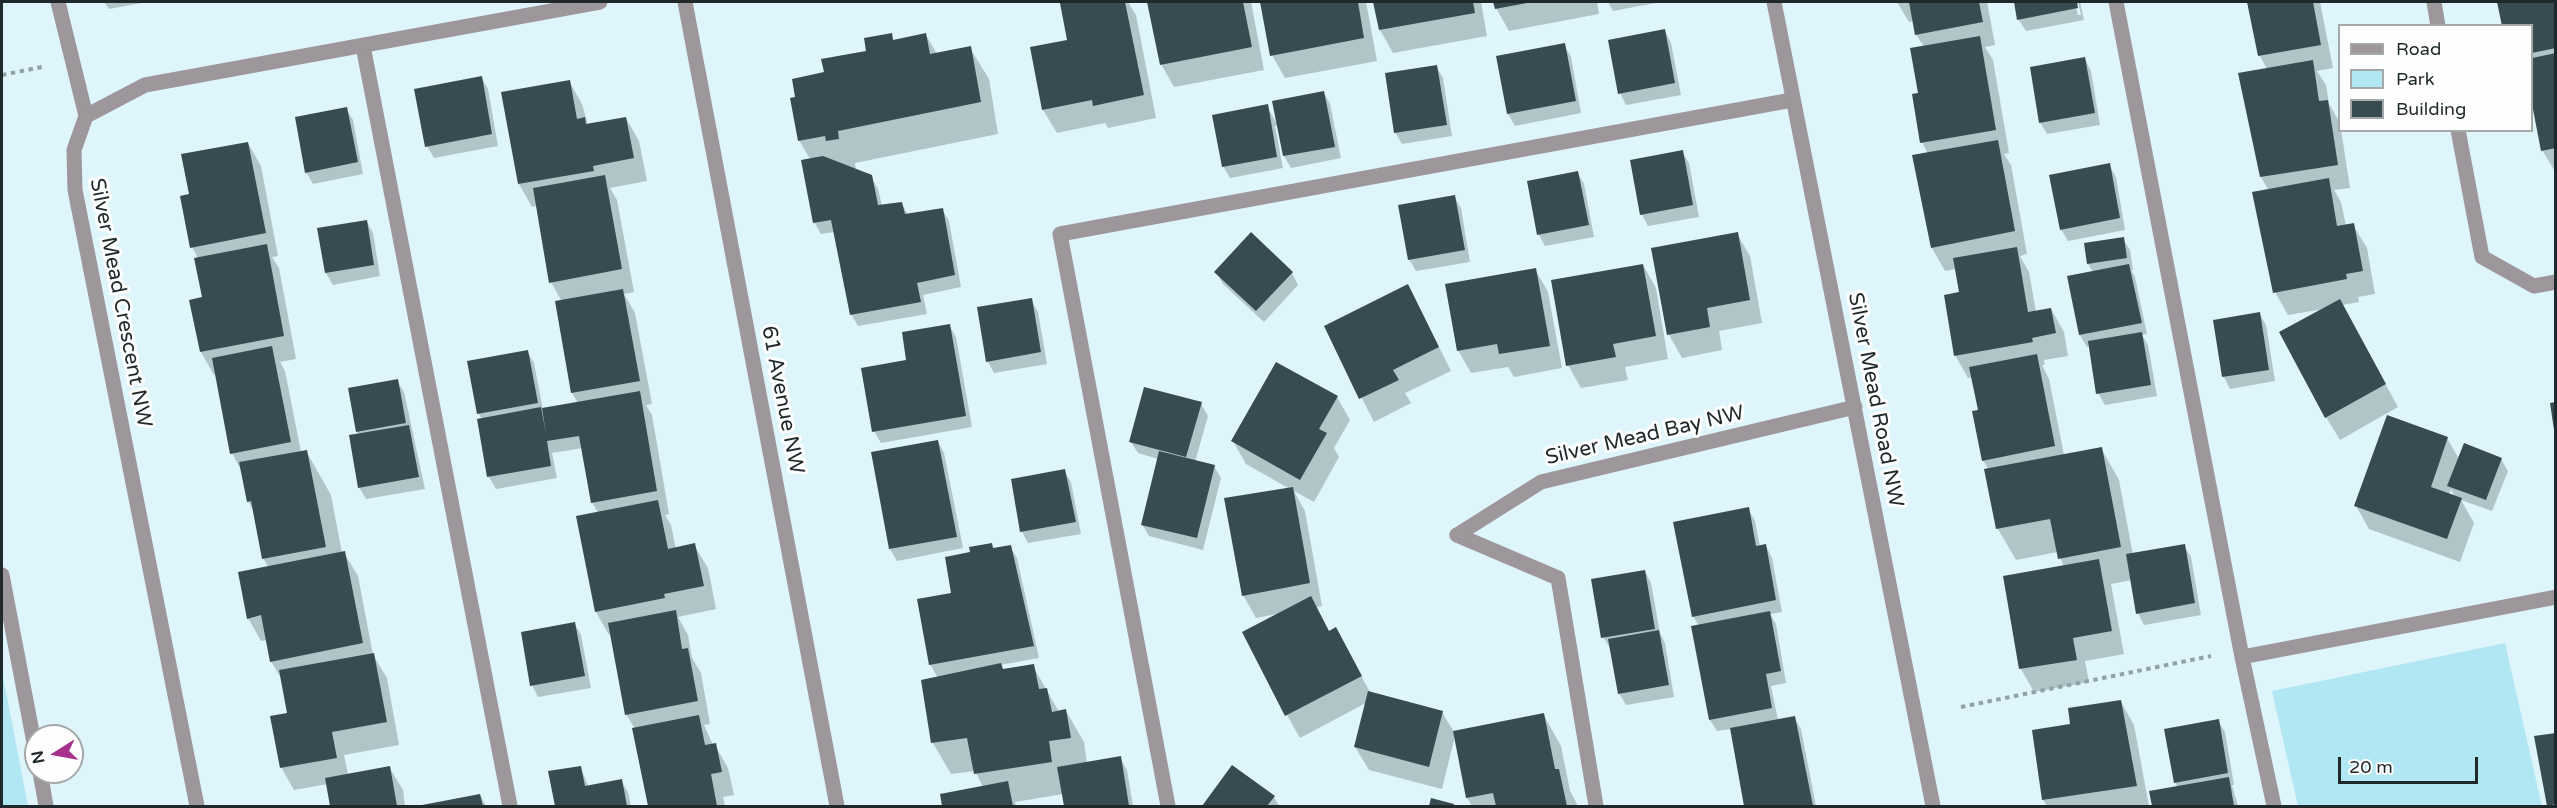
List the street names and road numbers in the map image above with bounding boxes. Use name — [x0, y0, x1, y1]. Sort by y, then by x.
street label: Silver Mead Crescent NW — [83, 176, 157, 430]
street label: Silver Mead Road NW — [1842, 290, 1908, 510]
street label: 61 Avenue NW — [755, 324, 809, 476]
street label: Silver Mead Bay NW — [1543, 401, 1747, 471]

